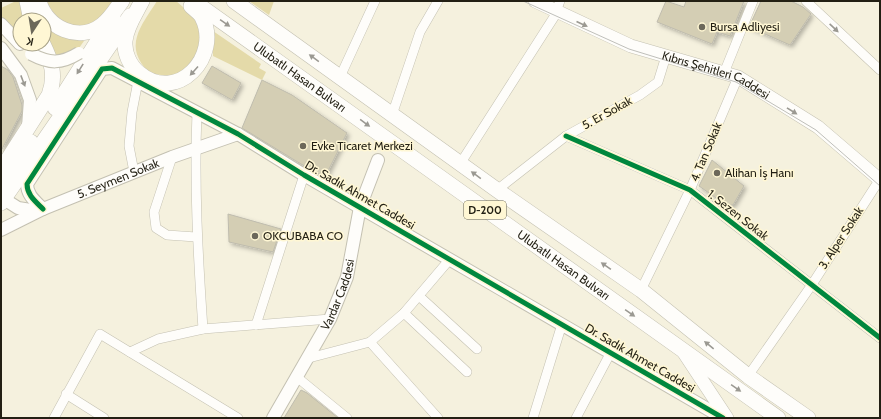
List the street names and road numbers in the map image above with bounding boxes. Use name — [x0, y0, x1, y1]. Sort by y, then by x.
street label: Ulubatlı Hasan Bulvarı — [251, 38, 349, 115]
street label: Kıbrıs Şehitleri Caddesi — [660, 47, 773, 102]
street label: 5. Er Sokak — [579, 92, 635, 132]
street label: 4. Tan Sokak — [686, 119, 725, 184]
street label: 5. Seymen Sokak — [75, 155, 162, 201]
street label: Dr. Sadık Ahmet Caddesi — [302, 157, 418, 232]
street label: 1. Sezen Sokak — [705, 186, 772, 243]
road number: D-200 — [464, 201, 506, 219]
street label: 3. Alper Sokak — [815, 203, 867, 272]
street label: Ulubatlı Hasan Bulvarı — [514, 227, 613, 303]
street label: Vardar Caddesi — [317, 258, 357, 333]
street label: Dr. Sadık Ahmet Caddesi — [582, 320, 698, 395]

